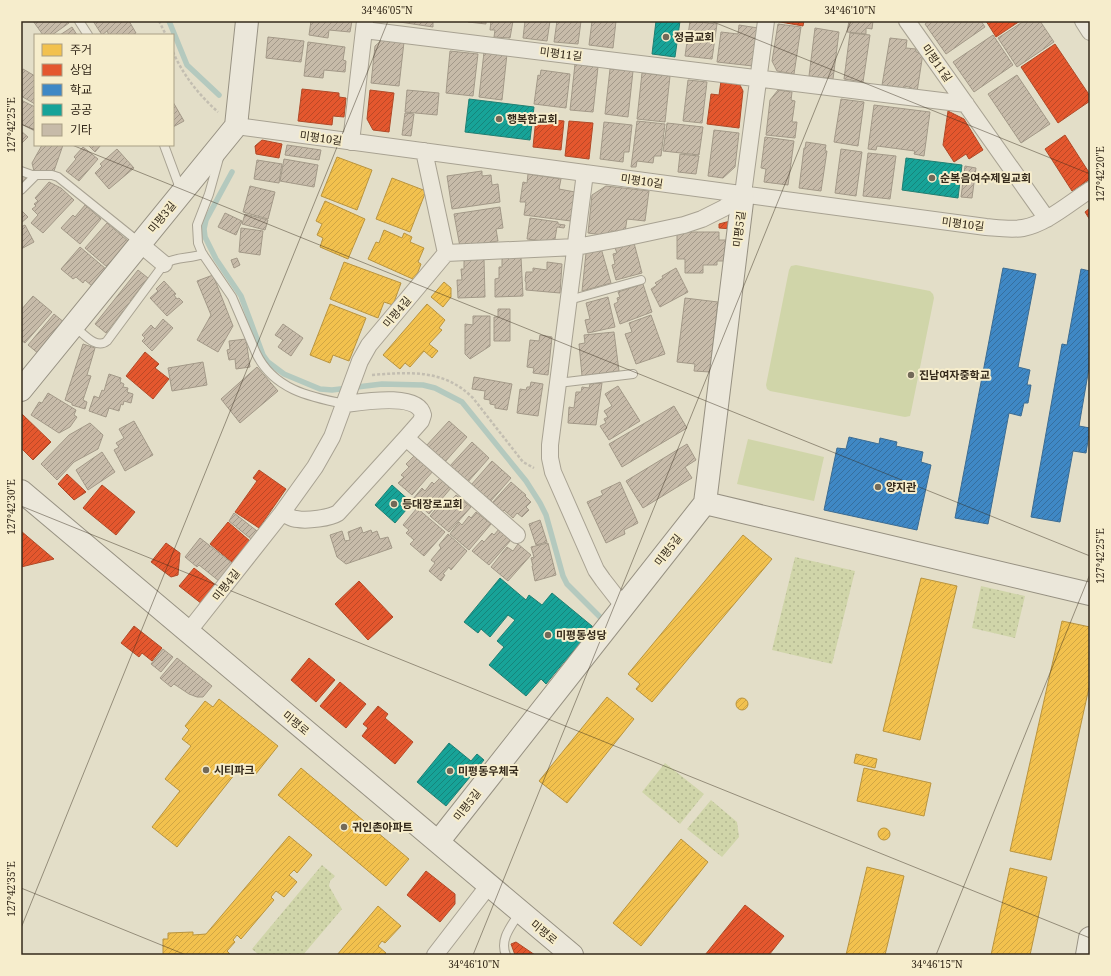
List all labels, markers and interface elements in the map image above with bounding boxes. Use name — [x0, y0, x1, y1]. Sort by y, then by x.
text: 34°46'05"N — [361, 3, 413, 17]
text: 34°46'10"N — [824, 3, 876, 17]
place label: 정금교회 — [674, 29, 714, 44]
marker: 정금교회 — [661, 32, 671, 42]
legend — [34, 34, 174, 146]
text: 주거 — [70, 41, 92, 58]
street label: 미평11길 — [919, 41, 956, 84]
street label: 미평11길 — [539, 43, 583, 64]
text: 상업 — [70, 61, 92, 78]
text: 학교 — [70, 81, 92, 98]
text: 127°42'25"E — [4, 97, 18, 153]
text: 공공 — [70, 101, 92, 118]
place label: 행복한교회 — [507, 111, 558, 126]
marker: 행복한교회 — [494, 114, 504, 124]
text: 기타 — [70, 121, 92, 138]
street label: 미평10길 — [299, 127, 343, 148]
text: 127°42'20"E — [1093, 146, 1107, 202]
street label: 미평10길 — [620, 170, 664, 191]
place label: 순복음여수제일교회 — [940, 170, 1031, 185]
marker: 순복음여수제일교회 — [927, 173, 937, 183]
street label: 미평3길 — [144, 198, 179, 236]
street label: 미평5길 — [729, 210, 748, 248]
street label: 미평10길 — [941, 213, 985, 234]
street label: 미평4길 — [379, 293, 414, 330]
place label: 진남여자중학교 — [919, 367, 990, 382]
marker: 진남여자중학교 — [906, 370, 916, 380]
text: 127°42'30"E — [4, 479, 18, 535]
place label: 양지관 — [886, 479, 916, 494]
marker: 양지관 — [873, 482, 883, 492]
place label: 등대장로교회 — [402, 496, 463, 511]
marker: 등대장로교회 — [389, 499, 399, 509]
text: 127°42'25"E — [1093, 528, 1107, 584]
street label: 미평5길 — [650, 531, 685, 569]
street label: 미평4길 — [208, 566, 243, 604]
place label: 미평동성당 — [556, 627, 607, 642]
marker: 미평동성당 — [543, 630, 553, 640]
street label: 미평로 — [280, 707, 313, 738]
place label: 시티파크 — [214, 762, 254, 777]
place label: 미평동우체국 — [458, 763, 519, 778]
marker: 시티파크 — [201, 765, 211, 775]
marker: 미평동우체국 — [445, 766, 455, 776]
street label: 미평5길 — [449, 786, 484, 824]
place label: 귀인촌아파트 — [352, 819, 413, 834]
marker: 귀인촌아파트 — [339, 822, 349, 832]
text: 127°42'35"E — [4, 861, 18, 917]
street label: 미평로 — [528, 916, 561, 947]
text: 34°46'10"N — [448, 957, 500, 971]
text: 34°46'15"N — [911, 957, 963, 971]

